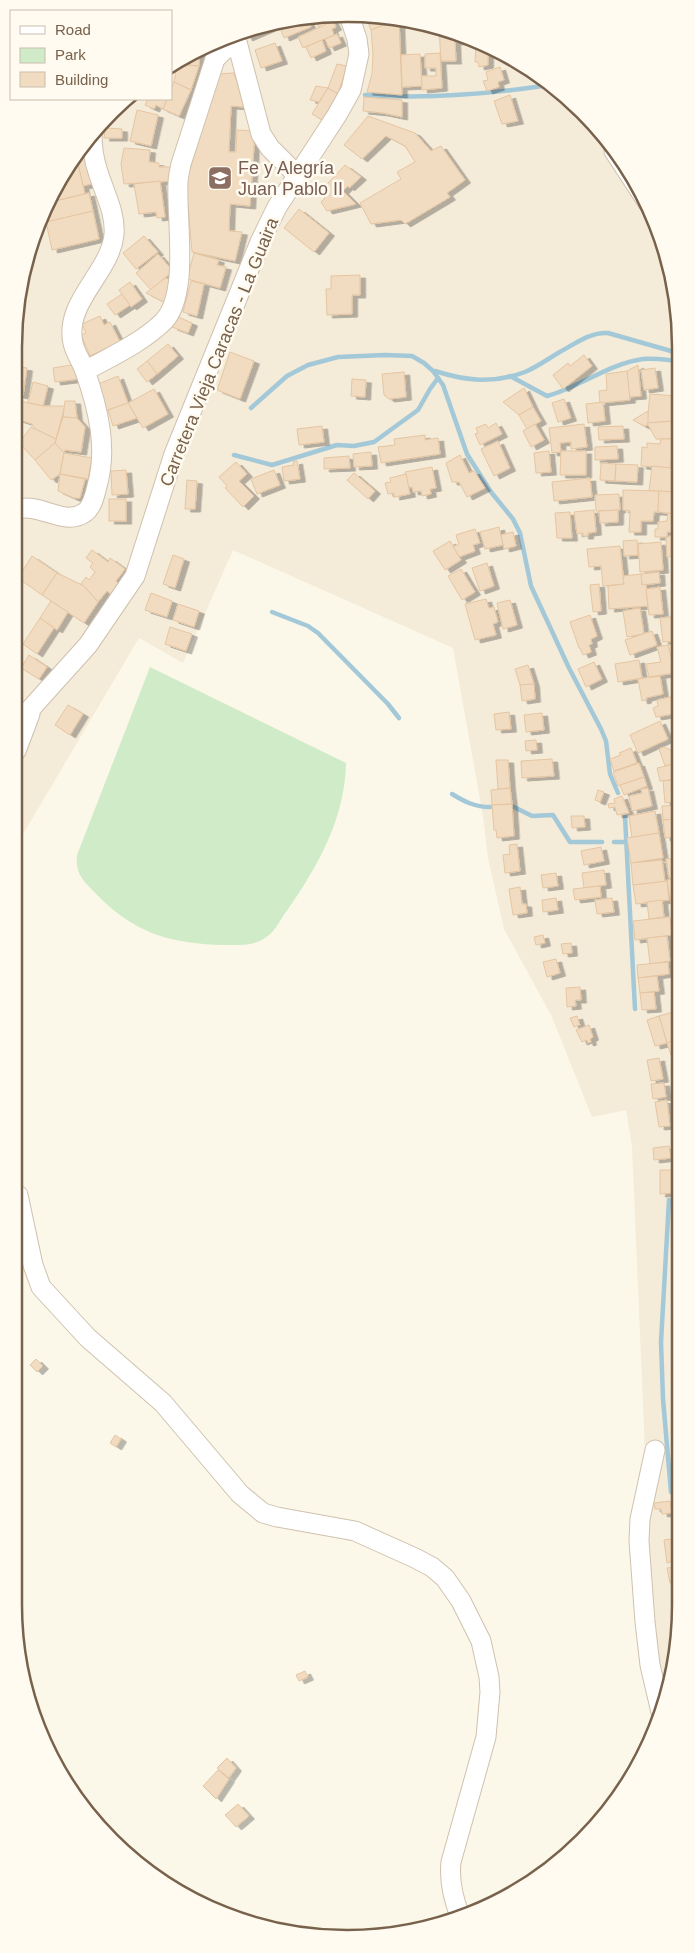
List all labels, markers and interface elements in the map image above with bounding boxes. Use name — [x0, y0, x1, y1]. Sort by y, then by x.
legend — [10, 10, 172, 100]
text: Road — [55, 21, 91, 38]
text: Park — [55, 46, 86, 63]
text: Building — [55, 71, 108, 88]
place label: Fe y Alegría Juan Pablo II — [238, 158, 343, 199]
school or university icon: Fe y Alegría Juan Pablo II — [207, 165, 233, 191]
street label: Carretera Vieja Caracas - La Guaira — [156, 214, 283, 489]

